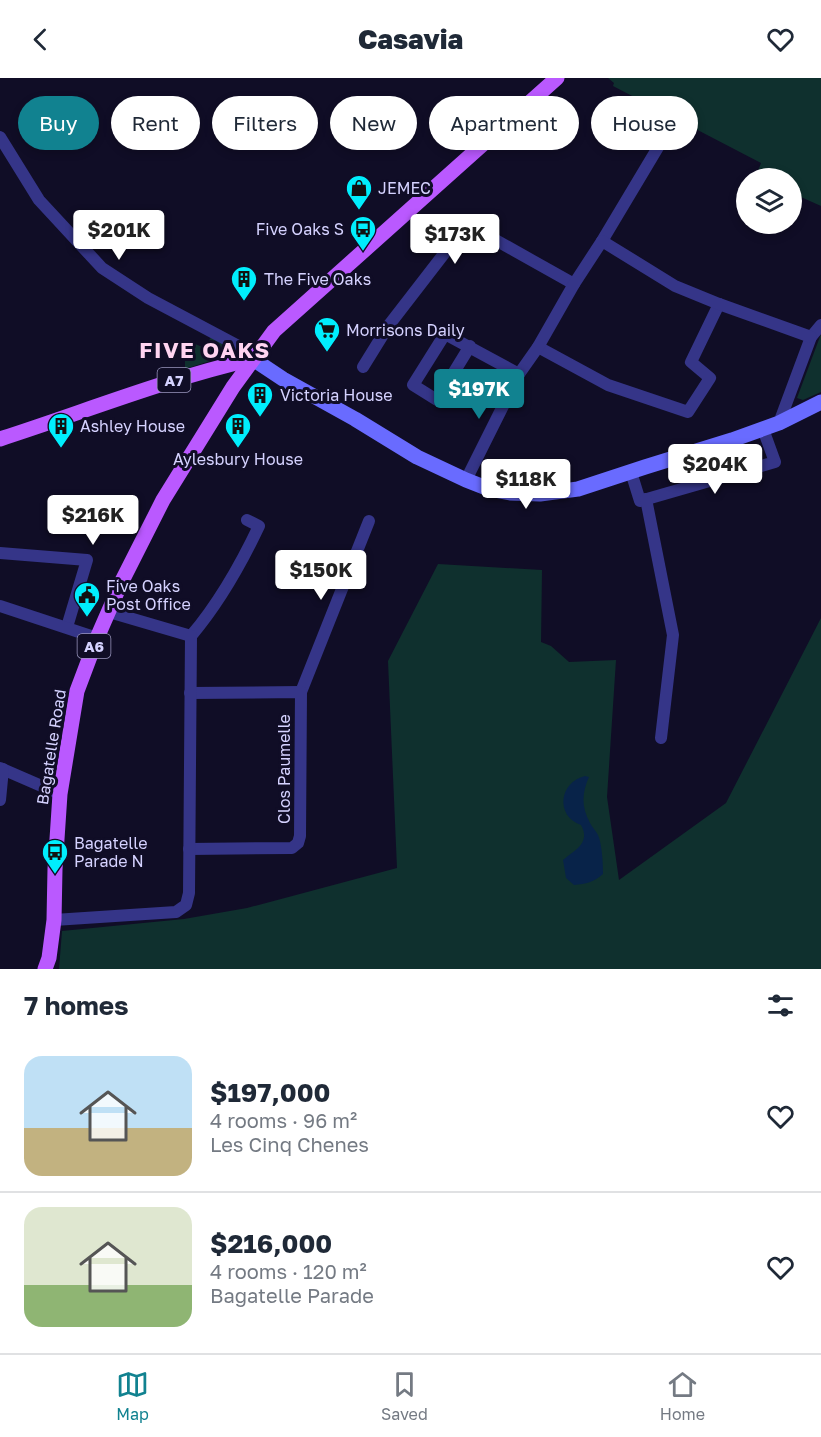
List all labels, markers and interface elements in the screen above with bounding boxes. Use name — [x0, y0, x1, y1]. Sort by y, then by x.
icon: back — [24, 23, 57, 56]
text: Casavia — [358, 23, 463, 55]
icon: heart — [764, 23, 797, 56]
chip: Buy — [18, 96, 99, 150]
chip: Rent — [111, 96, 200, 150]
chip: Filters — [212, 96, 318, 150]
chip: New — [330, 96, 417, 150]
chip: Apartment — [429, 96, 579, 150]
chip: House — [591, 96, 698, 150]
map controls — [736, 168, 802, 234]
button: layers — [736, 168, 802, 234]
shop icon: JEMEC — [344, 173, 374, 211]
place label: JEMEC — [378, 178, 431, 198]
pin: $201K — [77, 210, 161, 261]
bus stop icon: Five Oaks S — [348, 214, 378, 252]
pin: $173K — [413, 214, 497, 265]
text: $201K — [87, 217, 151, 241]
place label: Five Oaks S — [256, 219, 344, 239]
text: $173K — [424, 221, 486, 245]
building icon: The Five Oaks — [229, 264, 259, 302]
place label: The Five Oaks — [264, 269, 371, 289]
supermarket icon: Morrisons Daily — [312, 315, 342, 353]
place label: Morrisons Daily — [346, 320, 465, 340]
district label: FIVE OAKS — [139, 336, 271, 363]
road number: A7 — [158, 368, 190, 392]
pin: $197K — [437, 369, 521, 420]
text: $197K — [448, 376, 510, 400]
building icon: Victoria House — [245, 380, 275, 418]
place label: Victoria House — [280, 385, 393, 405]
building icon: Ashley House — [46, 411, 76, 449]
building icon: Aylesbury House — [223, 411, 253, 449]
place label: Ashley House — [80, 416, 185, 436]
pin: $204K — [673, 444, 757, 495]
place label: Aylesbury House — [173, 449, 303, 469]
text: $204K — [682, 451, 748, 475]
pin: $118K — [484, 459, 568, 510]
text: $118K — [495, 466, 557, 490]
pin: $216K — [51, 495, 135, 546]
text: $216K — [61, 502, 125, 526]
pin: $150K — [279, 550, 363, 601]
text: $150K — [289, 557, 353, 581]
place label: Five Oaks Post Office — [106, 576, 191, 614]
public building icon: Five Oaks Post Office — [72, 580, 102, 618]
road number: A6 — [78, 634, 110, 658]
street label: Bagatelle Road — [32, 688, 70, 806]
street label: Clos Paumelle — [274, 714, 294, 824]
place label: Bagatelle Parade N — [74, 833, 148, 871]
bus stop icon: Bagatelle Parade N — [40, 837, 70, 875]
icon: filters — [764, 989, 797, 1022]
text: 7 homes — [24, 990, 129, 1021]
text: $197,000 — [210, 1077, 331, 1108]
icon: home — [72, 1080, 144, 1152]
icon: heart — [764, 1100, 797, 1133]
text: 4 rooms · 96 m² — [210, 1108, 357, 1132]
text: Les Cinq Chenes — [210, 1132, 369, 1156]
text: $216,000 — [210, 1228, 332, 1259]
icon: home — [72, 1231, 144, 1303]
icon: heart — [764, 1251, 797, 1284]
text: 4 rooms · 120 m² — [210, 1259, 367, 1283]
text: Bagatelle Parade — [210, 1283, 374, 1307]
tab: Map — [116, 1368, 149, 1424]
tab: Saved — [381, 1368, 428, 1424]
tab: Home — [660, 1368, 705, 1424]

